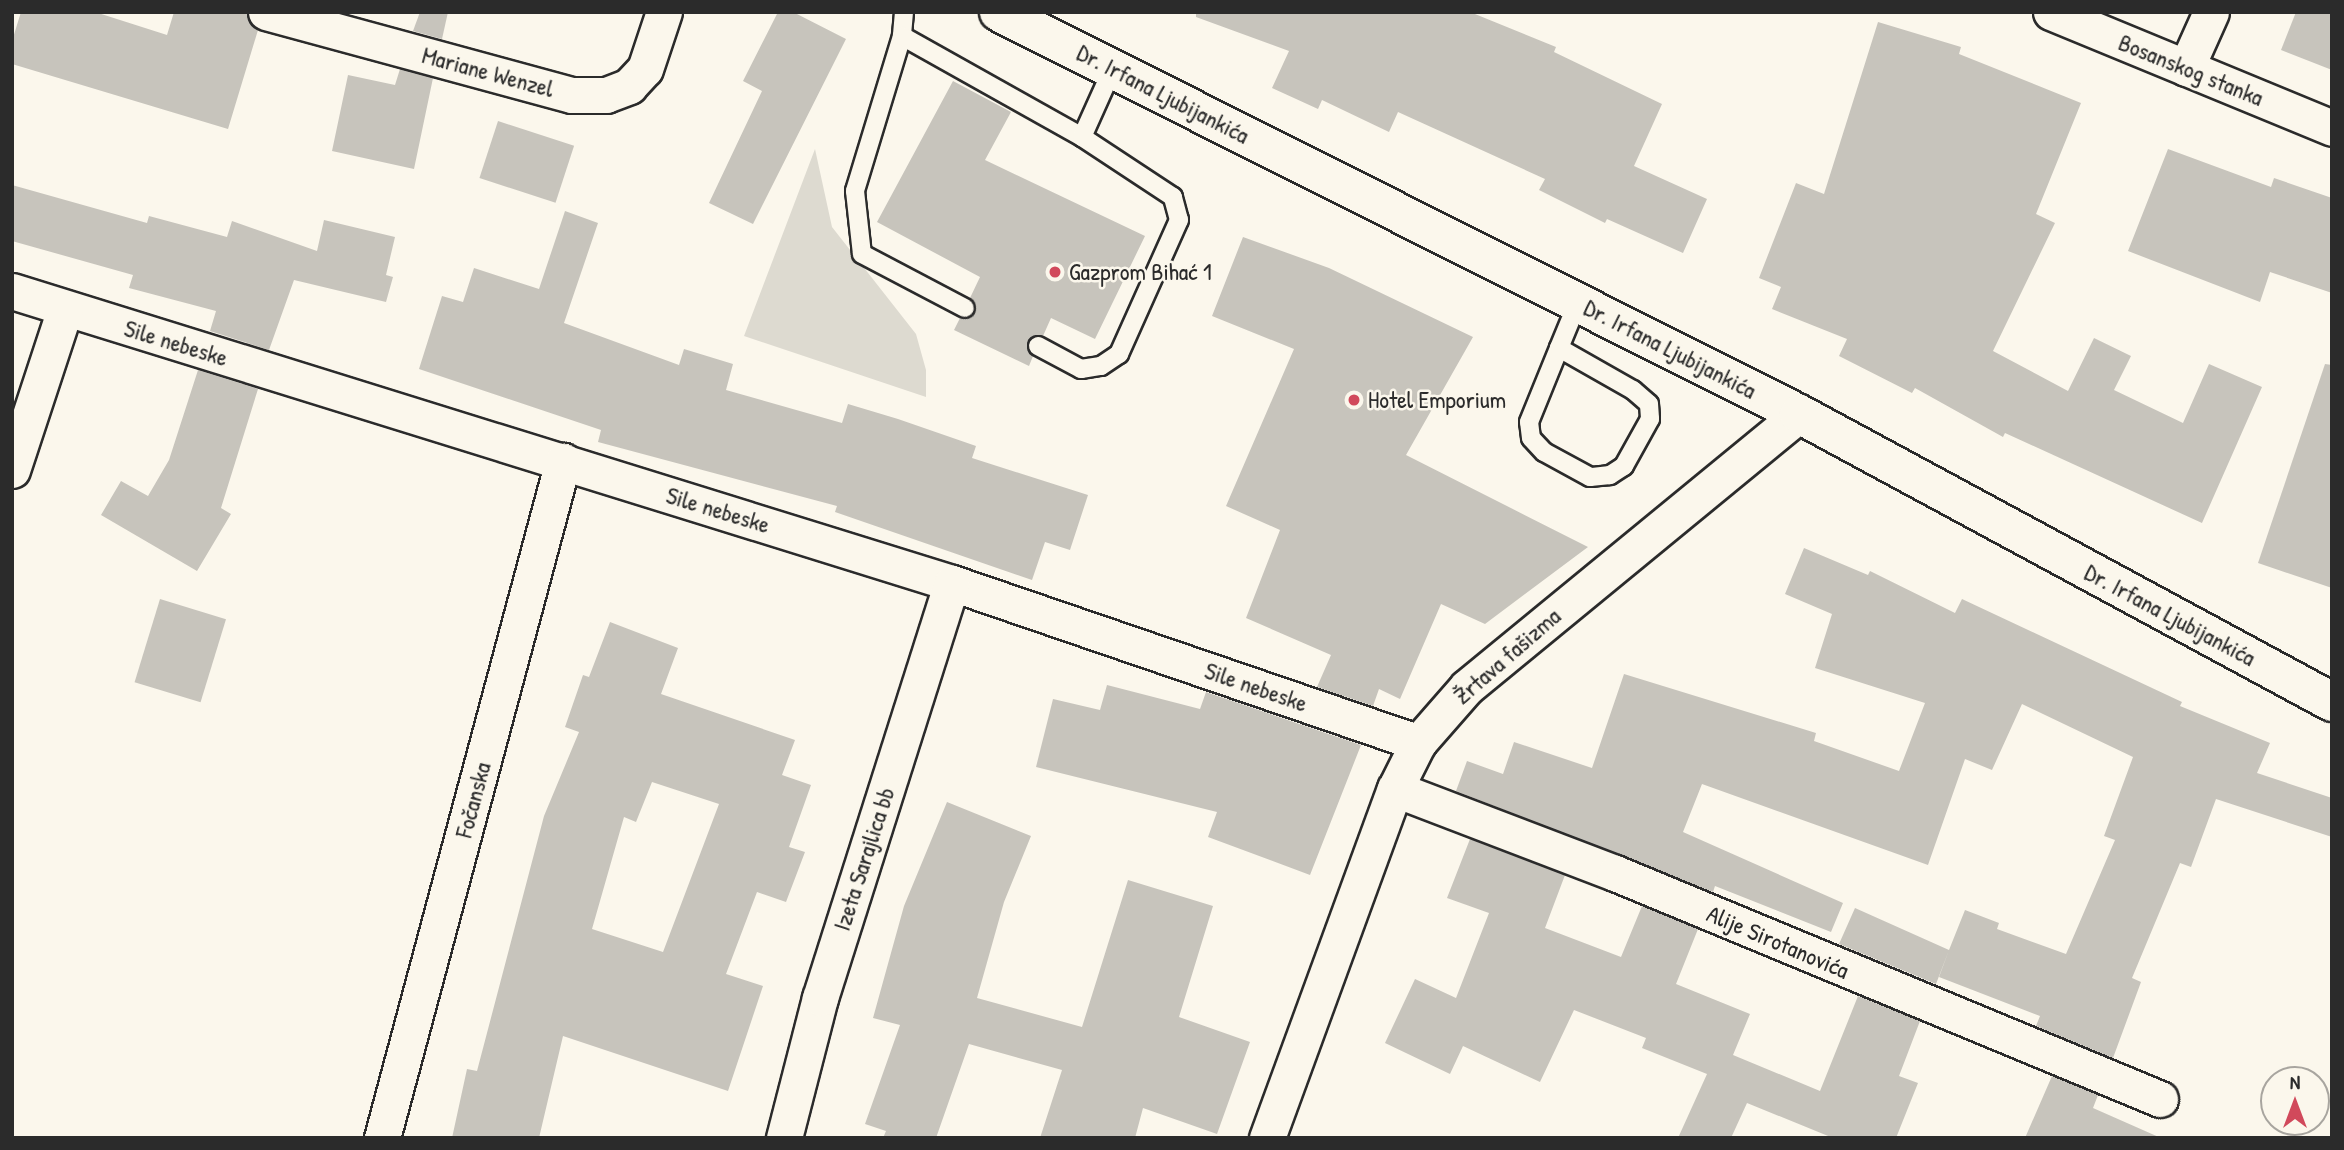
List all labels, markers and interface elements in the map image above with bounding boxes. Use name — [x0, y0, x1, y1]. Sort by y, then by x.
street label: Bosanskog stanka — [2114, 28, 2268, 112]
street label: Dr. Irfana Ljubijankića — [1072, 38, 1254, 150]
street label: Mariane Wenzel — [419, 41, 557, 103]
place label: Gazprom Bihać 1 — [1069, 258, 1212, 286]
marker: Gazprom Bihać 1 — [1047, 264, 1063, 280]
street label: Dr. Irfana Ljubijankića — [1579, 293, 1761, 405]
street label: Sile nebeske — [121, 314, 231, 372]
place label: Hotel Emporium — [1368, 386, 1506, 414]
marker: Hotel Emporium — [1346, 392, 1362, 408]
street label: Sile nebeske — [663, 481, 773, 539]
street label: Dr. Irfana Ljubijankića — [2080, 558, 2260, 672]
street label: Žrtava fašizma — [1448, 602, 1566, 710]
street label: Sile nebeske — [1201, 656, 1311, 718]
street label: Fočanska — [449, 759, 497, 841]
street label: Izeta Sarajlica bb — [827, 784, 901, 934]
street label: Alije Sirotanovića — [1703, 899, 1853, 985]
north arrow — [2260, 1066, 2330, 1136]
text: N — [2290, 1069, 2300, 1095]

